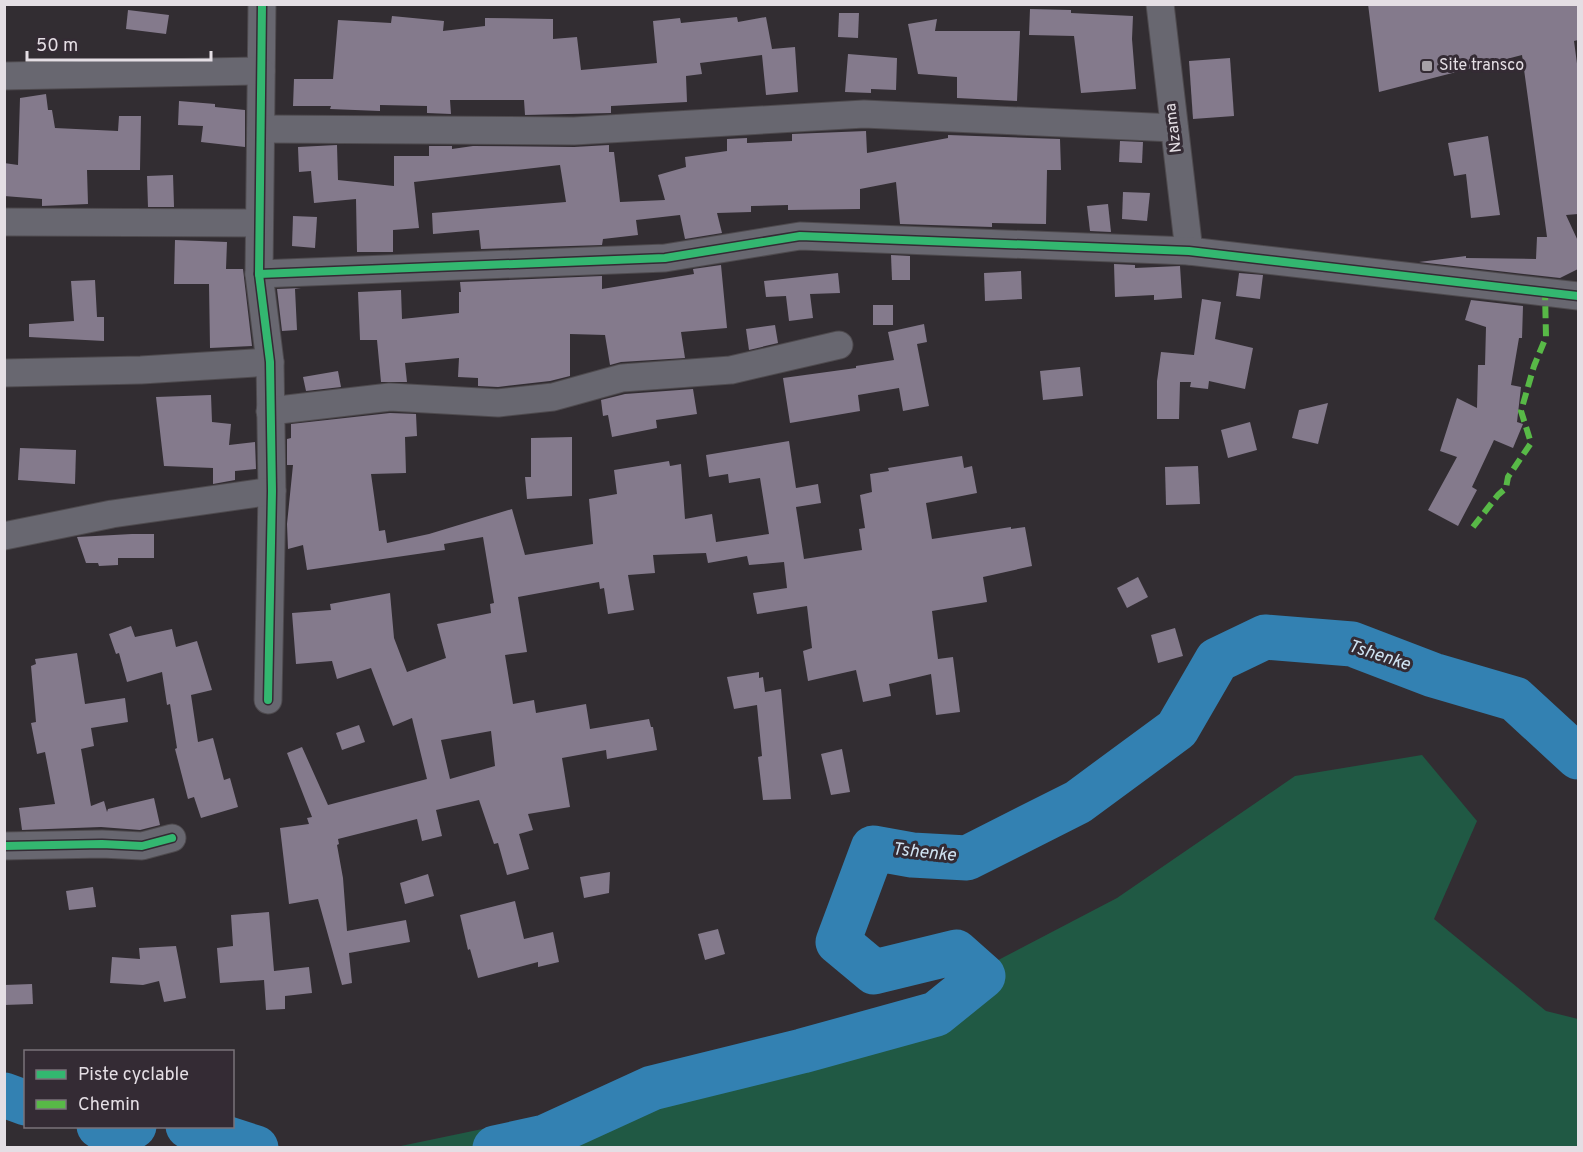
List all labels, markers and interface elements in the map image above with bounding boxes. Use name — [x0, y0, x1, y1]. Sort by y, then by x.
scale bar — [27, 24, 212, 62]
text: 50 m — [36, 35, 78, 58]
place label: Site transco — [1439, 56, 1524, 76]
marker: Site transco — [1420, 59, 1434, 73]
street label: Nzama — [1161, 102, 1187, 154]
water label: Tshenke — [1345, 635, 1414, 677]
water label: Tshenke — [891, 838, 958, 868]
legend — [24, 1050, 234, 1128]
text: Piste cyclable — [78, 1064, 189, 1087]
text: Chemin — [78, 1094, 140, 1117]

